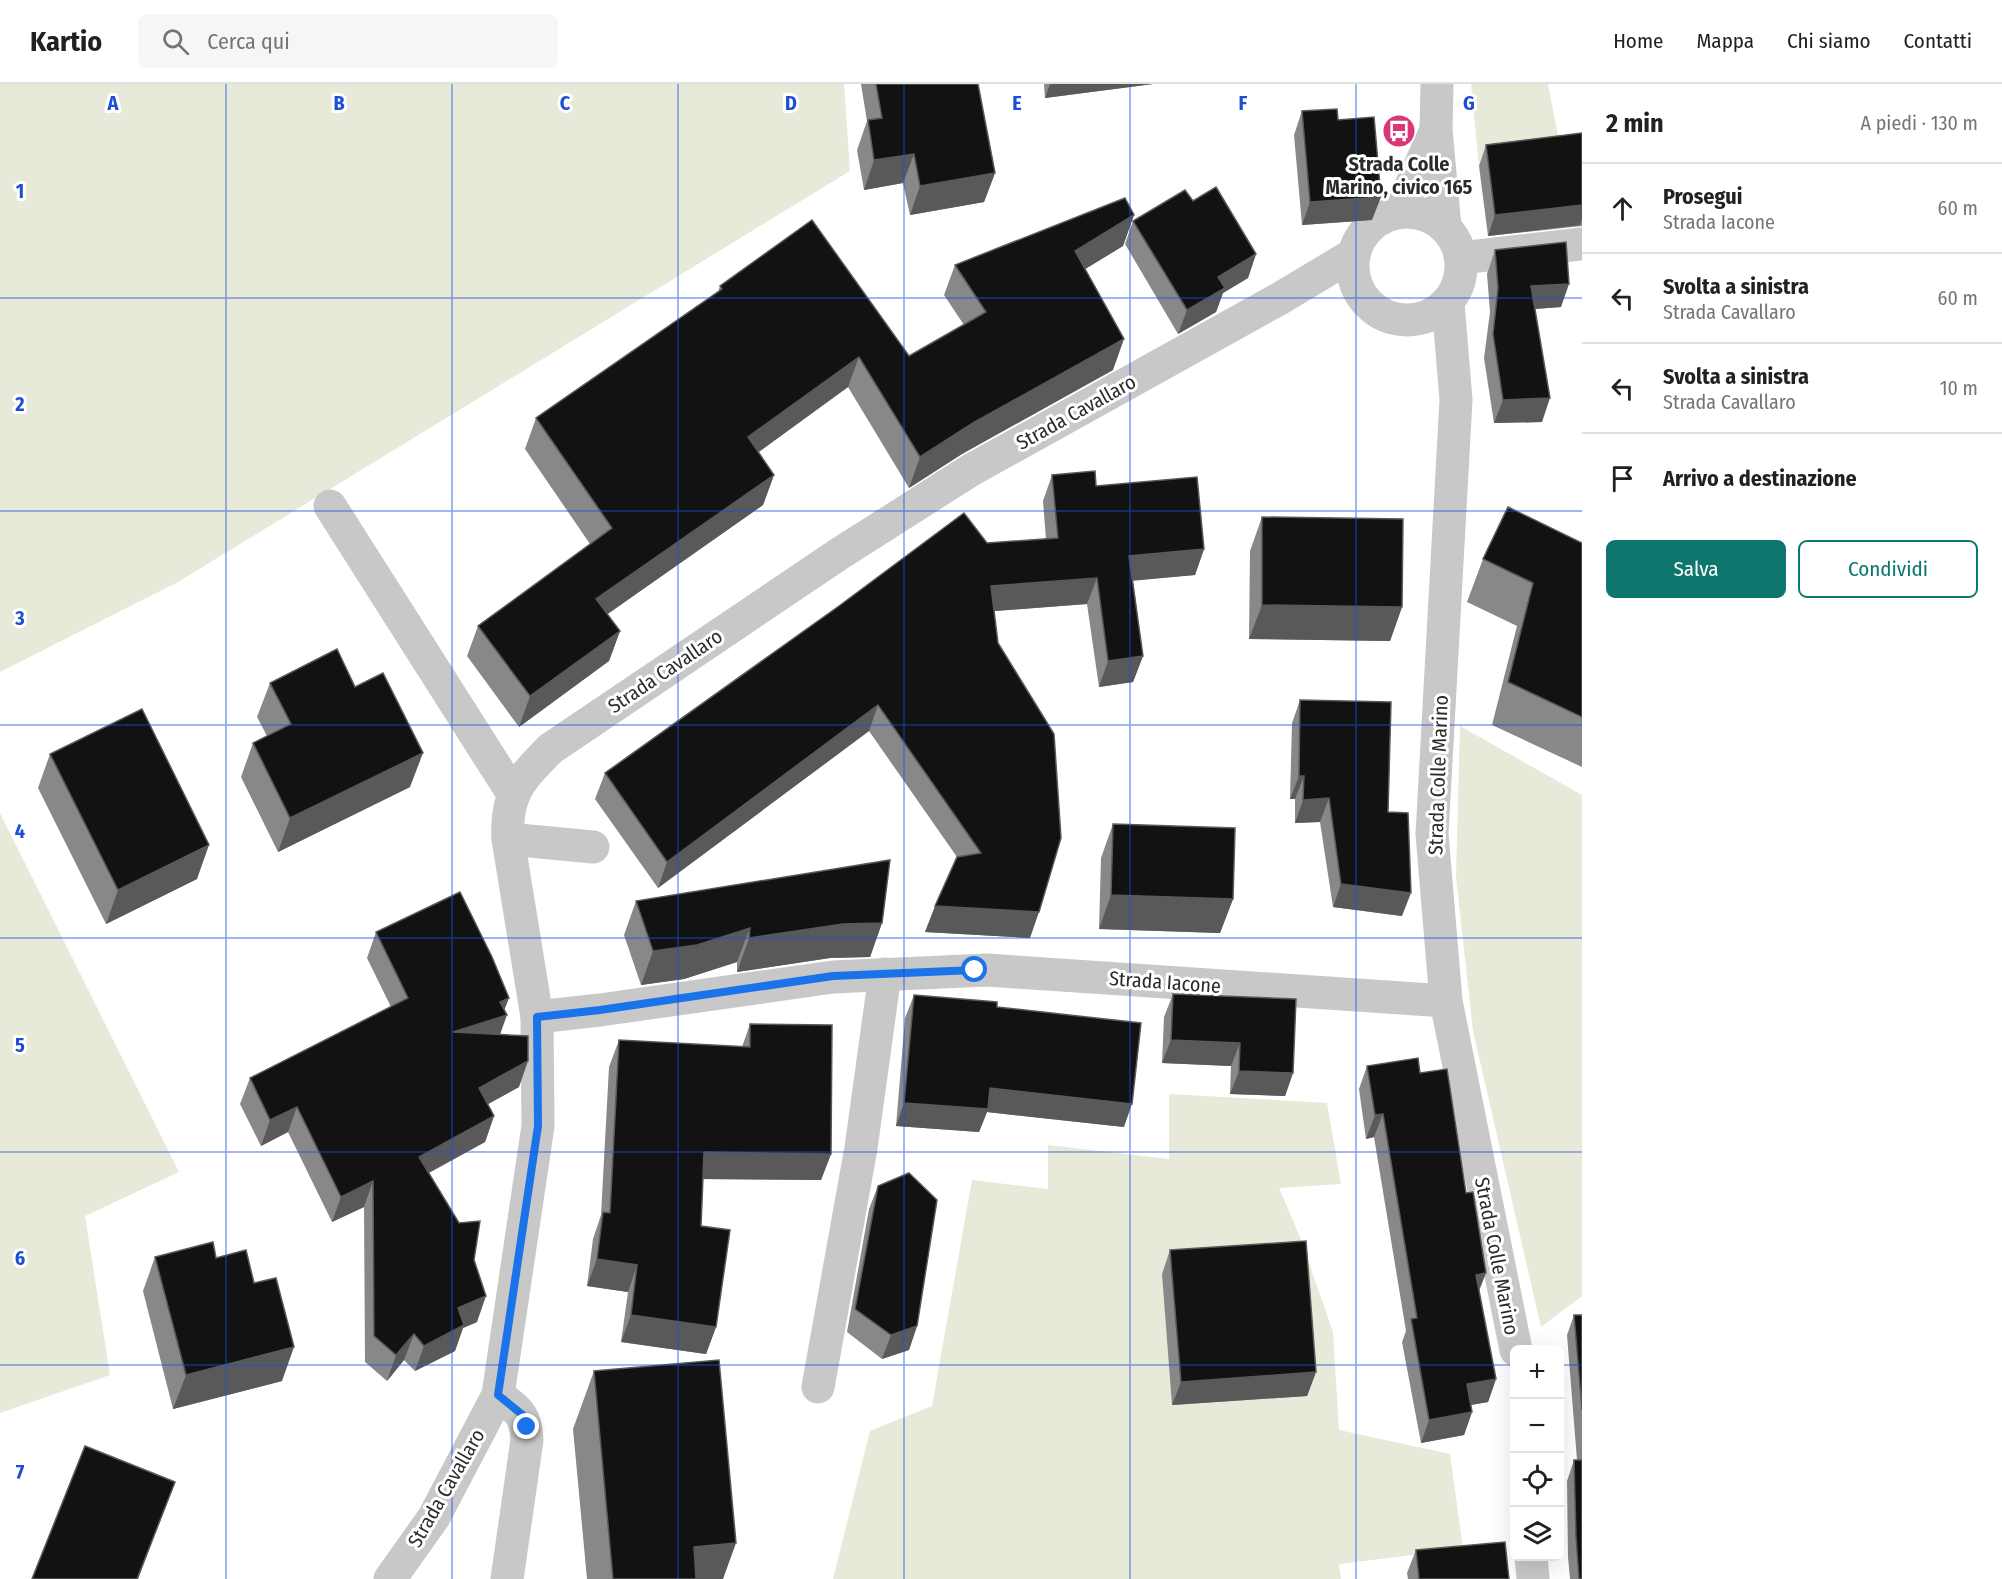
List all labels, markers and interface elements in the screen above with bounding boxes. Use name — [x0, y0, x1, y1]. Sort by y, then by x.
search box — [138, 14, 558, 68]
text: Kartio — [30, 25, 102, 58]
icon: search — [159, 25, 192, 58]
text: Cerca qui — [207, 28, 290, 55]
text: Home — [1613, 28, 1663, 54]
text: Mappa — [1696, 28, 1754, 54]
text: Chi siamo — [1787, 28, 1871, 54]
text: Contatti — [1904, 28, 1972, 54]
text: A — [107, 91, 120, 115]
text: B — [333, 91, 345, 115]
text: C — [560, 91, 571, 115]
text: D — [785, 91, 797, 115]
text: E — [1012, 91, 1022, 115]
text: F — [1239, 91, 1248, 115]
text: G — [1463, 91, 1475, 115]
text: 2 min — [1606, 108, 1664, 139]
text: A piedi · 130 m — [1861, 111, 1978, 135]
bus stop icon: Strada Colle Marino, civico 165 — [1381, 113, 1417, 149]
place label: Strada Colle Marino, civico 165 — [1326, 152, 1473, 199]
text: 1 — [16, 179, 24, 203]
text: Prosegui — [1663, 183, 1742, 210]
icon: ahead — [1606, 192, 1639, 225]
text: 60 m — [1938, 196, 1978, 220]
text: Strada Iacone — [1663, 210, 1775, 234]
text: Svolta a sinistra — [1663, 273, 1809, 300]
icon: left — [1606, 282, 1639, 315]
text: 60 m — [1938, 286, 1978, 310]
text: Strada Cavallaro — [1663, 300, 1796, 324]
text: Svolta a sinistra — [1663, 363, 1809, 390]
street label: Strada Cavallaro — [1012, 369, 1140, 455]
icon: left — [1606, 372, 1639, 405]
text: 10 m — [1940, 376, 1978, 400]
text: Strada Cavallaro — [1663, 390, 1796, 414]
text: 2 — [14, 392, 25, 416]
icon: arrive — [1606, 462, 1639, 495]
text: Arrivo a destinazione — [1663, 465, 1857, 492]
button: Salva — [1606, 540, 1786, 598]
button: Condividi — [1798, 540, 1978, 598]
text: 3 — [14, 606, 25, 630]
street label: Strada Cavallaro — [603, 624, 727, 718]
street label: Strada Colle Marino — [1423, 694, 1453, 856]
text: 4 — [15, 819, 25, 843]
route start — [961, 956, 987, 982]
street label: Strada Iacone — [1108, 966, 1222, 998]
text: 5 — [15, 1033, 25, 1057]
street label: Strada Colle Marino — [1470, 1175, 1524, 1337]
text: 6 — [15, 1246, 25, 1270]
map controls — [1510, 1345, 1564, 1561]
button: + — [1510, 1345, 1564, 1399]
button: − — [1510, 1399, 1564, 1453]
route end — [513, 1413, 539, 1439]
street label: Strada Cavallaro — [402, 1425, 490, 1551]
button: locate — [1510, 1453, 1564, 1507]
text: 7 — [16, 1460, 25, 1484]
button: layers — [1510, 1507, 1564, 1561]

